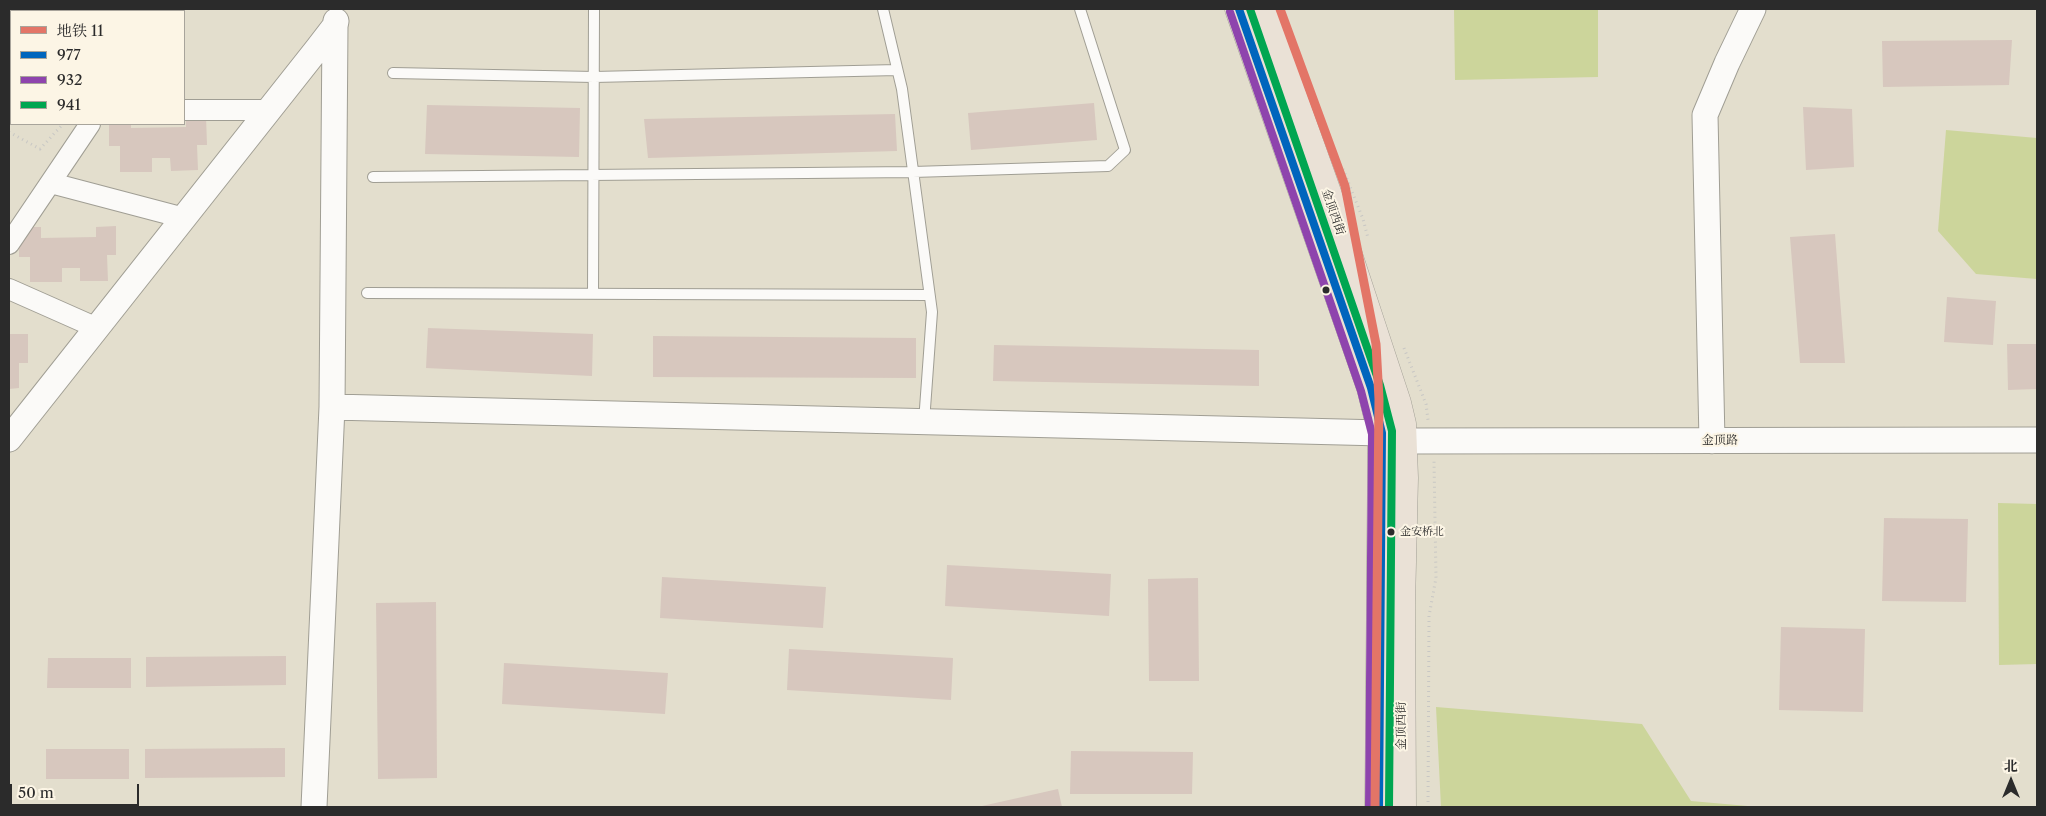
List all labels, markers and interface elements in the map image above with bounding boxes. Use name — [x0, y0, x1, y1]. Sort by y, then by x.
legend — [10, 10, 185, 125]
text: 地铁 11 — [57, 21, 104, 40]
text: 977 — [57, 45, 81, 64]
text: 932 — [57, 70, 83, 89]
text: 941 — [57, 95, 81, 114]
street label: 金顶西街 — [1318, 187, 1348, 237]
unlabelled marker — [1321, 285, 1331, 295]
street label: 金顶路 — [1702, 434, 1738, 448]
place label: 金安桥北 — [1400, 525, 1444, 539]
marker: 金安桥北 — [1386, 527, 1396, 537]
street label: 金顶西街 — [1395, 702, 1409, 750]
north arrow — [1986, 756, 2036, 806]
text: 北 — [2004, 757, 2018, 775]
scale bar — [12, 774, 141, 806]
text: 50 m — [18, 783, 54, 802]

